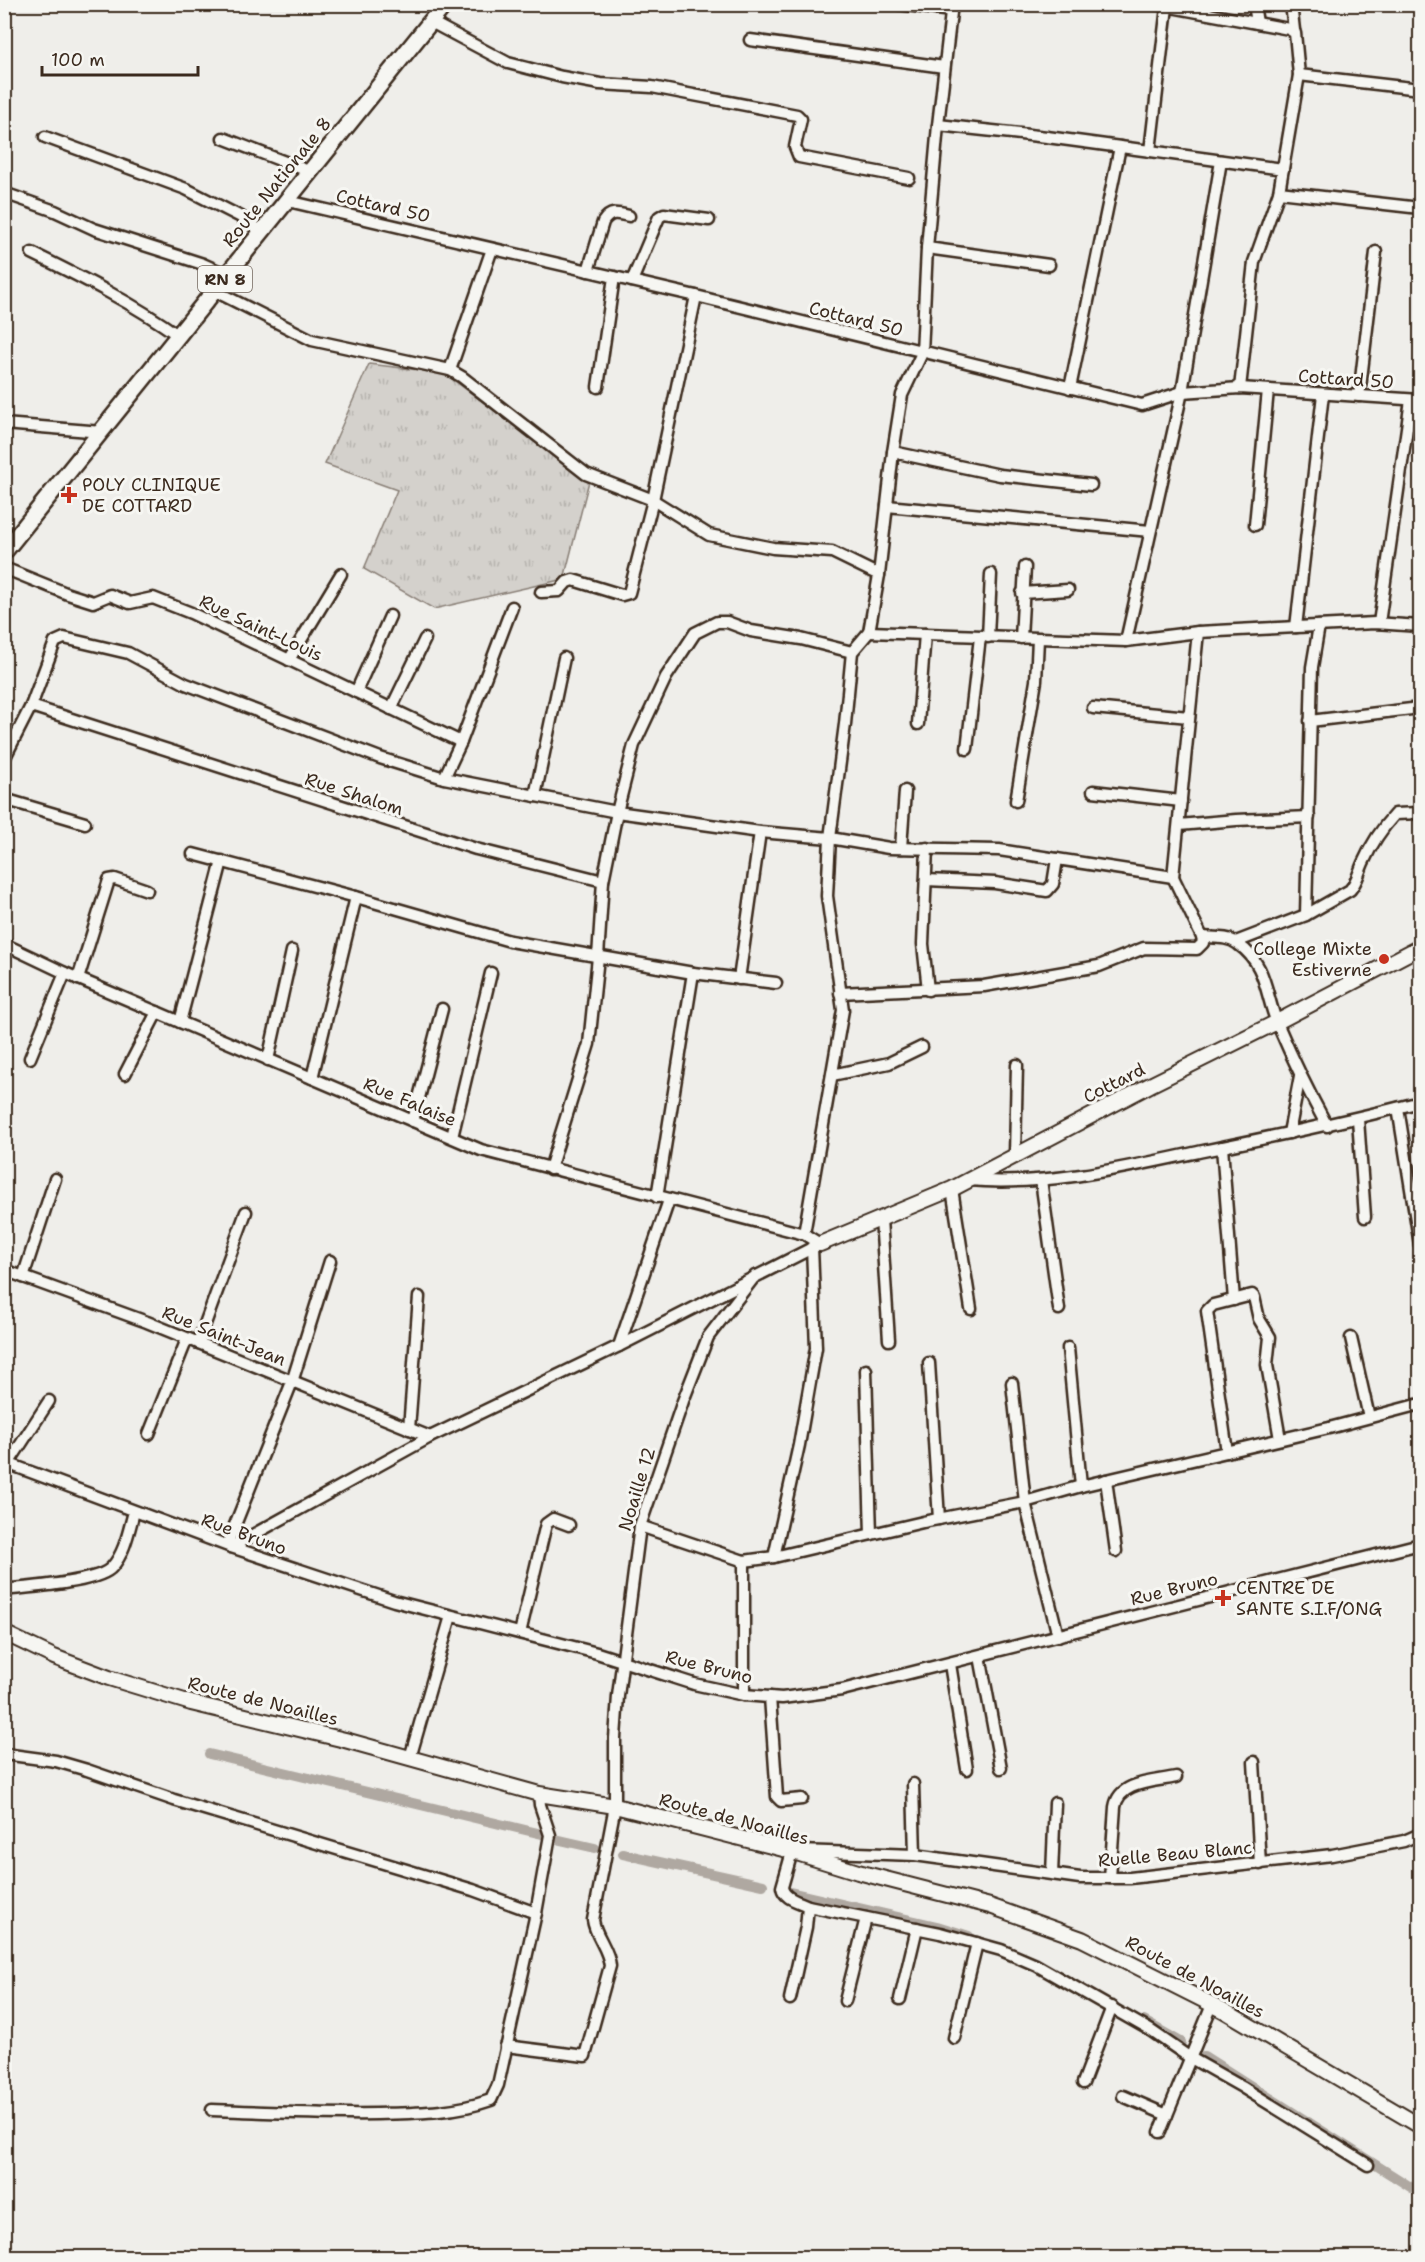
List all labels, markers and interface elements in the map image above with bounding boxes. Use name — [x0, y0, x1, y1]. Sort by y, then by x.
scale bar — [42, 39, 198, 77]
text: 100 m — [51, 48, 105, 72]
street label: Route Nationale 8 — [217, 112, 337, 252]
street label: Cottard 50 — [334, 184, 432, 228]
road number: RN 8 — [198, 266, 252, 292]
street label: Cottard 50 — [807, 296, 905, 342]
street label: Cottard 50 — [1297, 364, 1395, 394]
place label: POLY CLINIQUE DE COTTARD — [82, 473, 221, 518]
marker: POLY CLINIQUE DE COTTARD — [60, 486, 78, 504]
street label: Rue Saint-Louis — [195, 589, 327, 667]
street label: Rue Shalom — [302, 767, 406, 821]
place label: College Mixte Estiverne — [1253, 937, 1372, 982]
marker: College Mixte Estiverne — [1377, 952, 1391, 966]
street label: Cottard — [1079, 1057, 1149, 1109]
street label: Rue Falaise — [360, 1072, 460, 1132]
street label: Rue Saint-Jean — [158, 1300, 290, 1372]
street label: Noaille 12 — [613, 1444, 661, 1534]
street label: Rue Bruno — [198, 1507, 290, 1561]
street label: Rue Bruno — [1128, 1567, 1220, 1611]
place label: CENTRE DE SANTE S.I.F/ONG — [1236, 1576, 1383, 1621]
marker: CENTRE DE SANTE S.I.F/ONG — [1214, 1589, 1232, 1607]
street label: Rue Bruno — [663, 1645, 755, 1689]
street label: Route de Noailles — [185, 1671, 341, 1731]
street label: Route de Noailles — [656, 1787, 812, 1851]
street label: Ruelle Beau Blanc — [1097, 1835, 1253, 1873]
street label: Route de Noailles — [1121, 1930, 1269, 2024]

